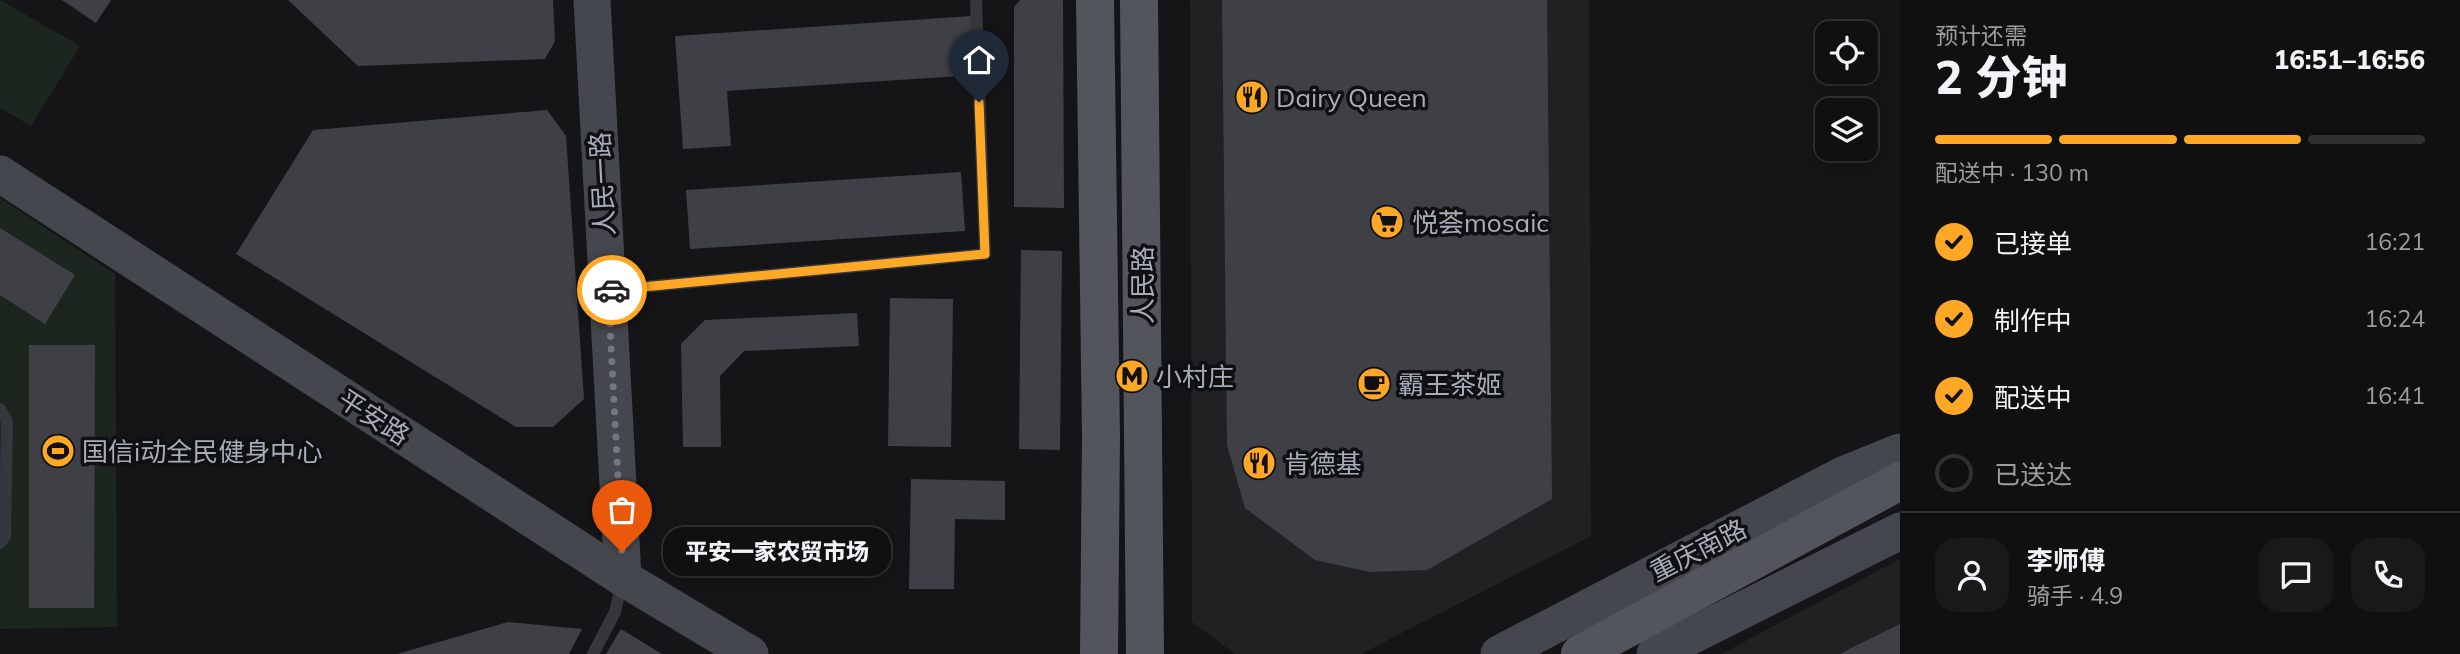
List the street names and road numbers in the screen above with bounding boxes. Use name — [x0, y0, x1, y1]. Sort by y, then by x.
street label: 人民一路 — [583, 131, 621, 237]
street label: 人民路 — [1126, 246, 1159, 324]
street label: 平安路 — [332, 382, 416, 452]
street label: 重庆南路 — [1644, 512, 1752, 588]

